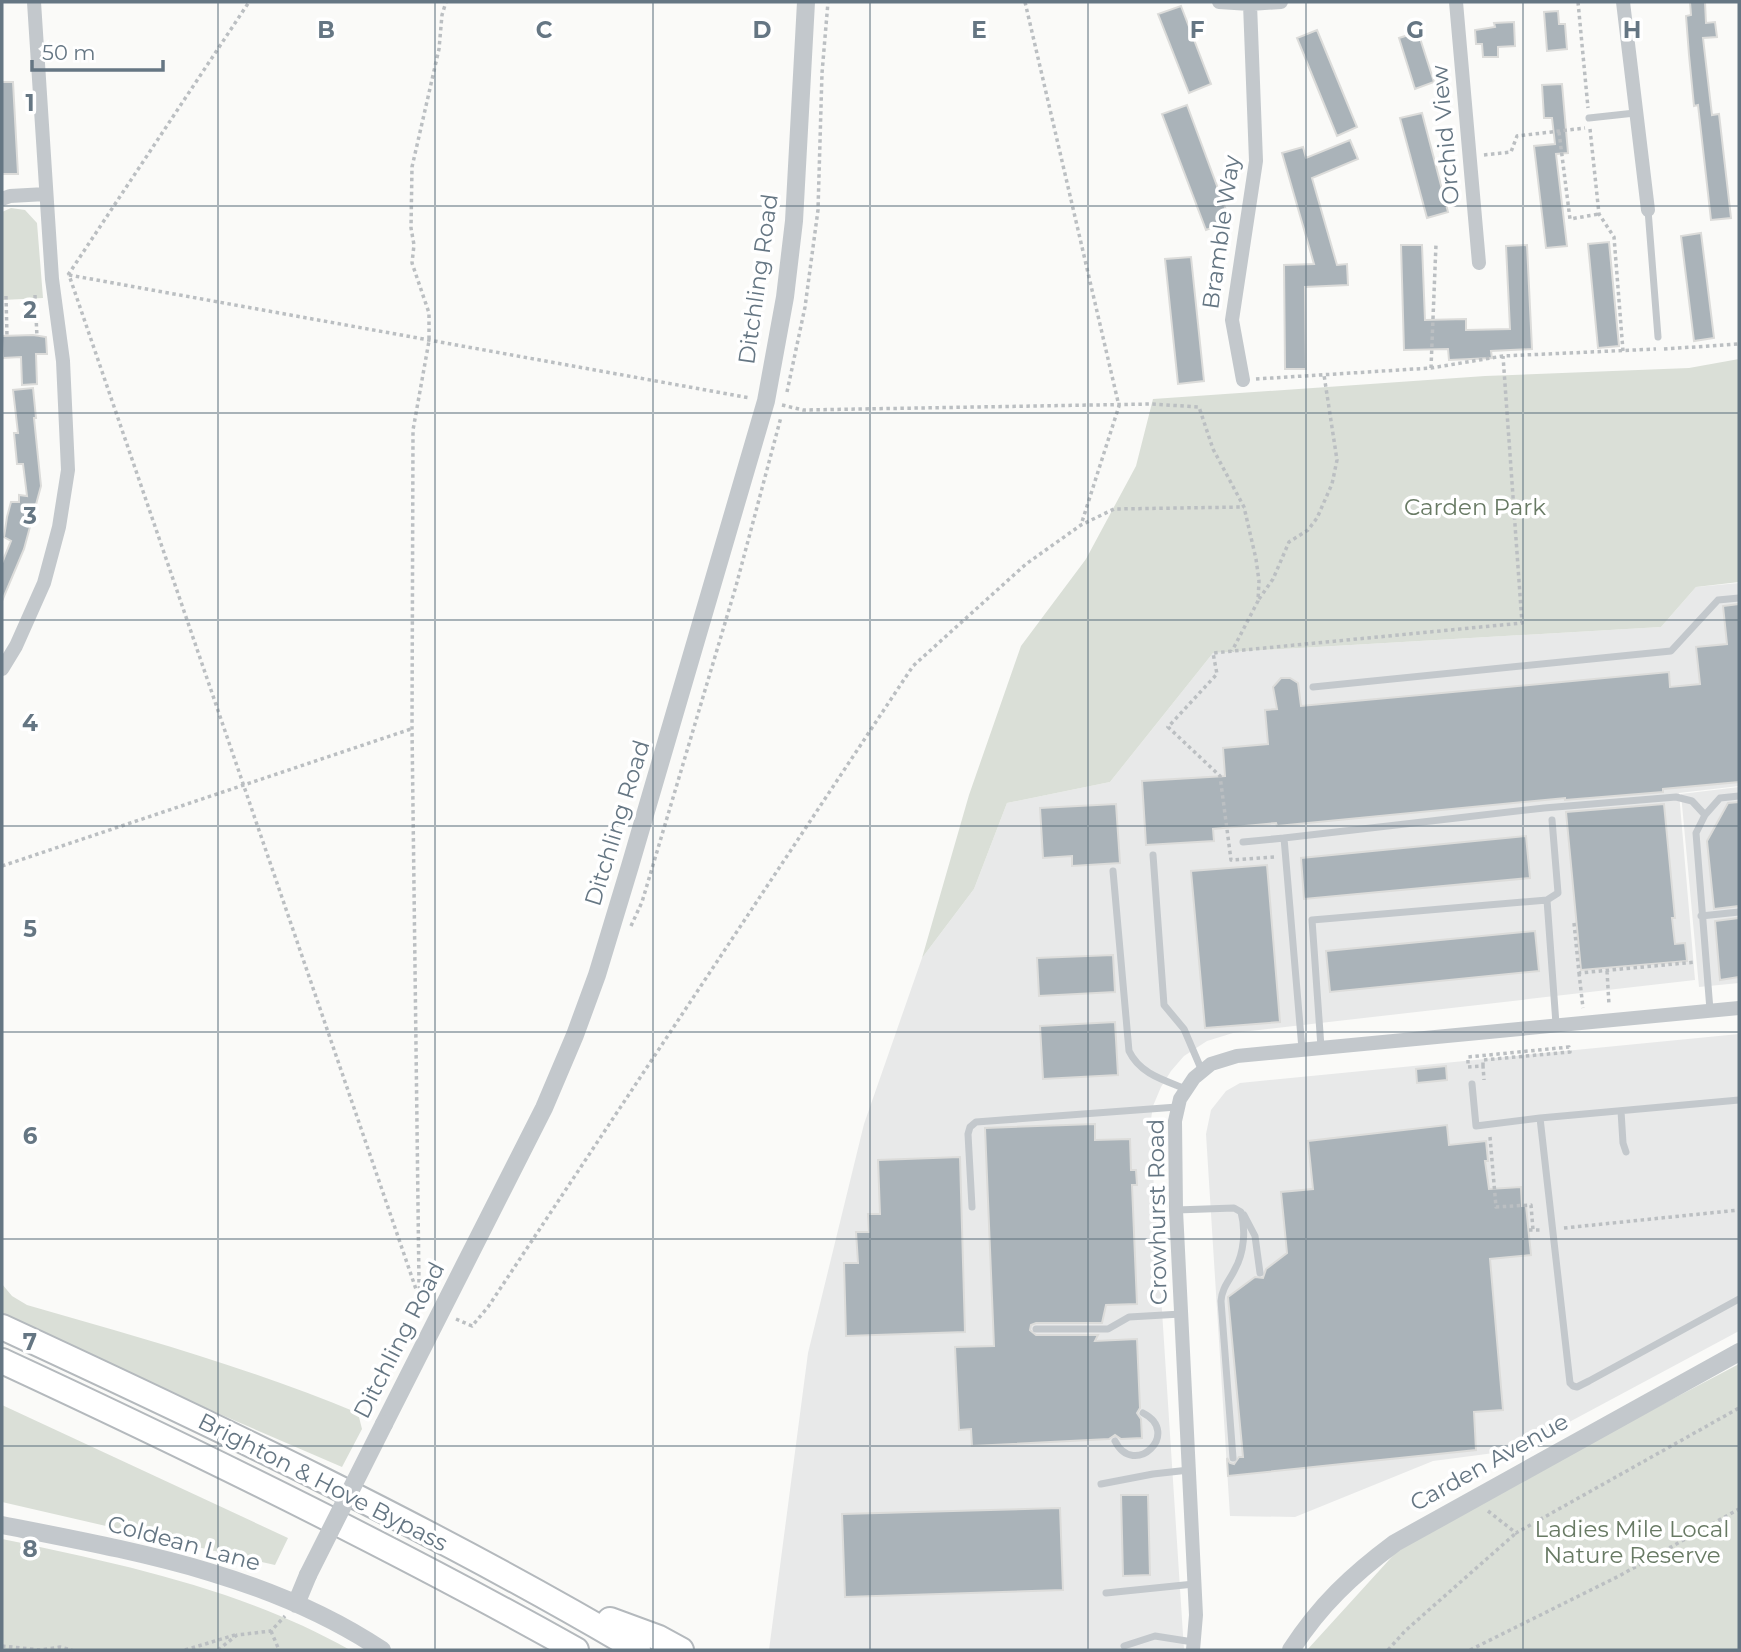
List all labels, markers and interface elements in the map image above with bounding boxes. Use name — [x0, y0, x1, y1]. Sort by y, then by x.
text: B — [317, 16, 335, 44]
text: C — [536, 16, 553, 44]
text: D — [753, 16, 772, 44]
text: E — [971, 16, 987, 44]
text: F — [1190, 16, 1205, 44]
text: G — [1406, 16, 1424, 44]
text: H — [1623, 16, 1641, 44]
scale bar — [32, 28, 163, 72]
text: 50 m — [42, 40, 96, 65]
street label: Orchid View — [1425, 63, 1465, 206]
text: 1 — [25, 89, 35, 117]
street label: Bramble Way — [1196, 153, 1246, 311]
street label: Ditchling Road — [732, 192, 784, 366]
text: 2 — [23, 296, 37, 324]
park label: Carden Park — [1404, 493, 1546, 521]
text: 3 — [22, 502, 37, 530]
text: 4 — [22, 709, 38, 737]
street label: Ditchling Road — [578, 737, 656, 909]
text: 5 — [23, 915, 37, 943]
street label: Crowhurst Road — [1141, 1119, 1173, 1305]
text: 6 — [23, 1122, 38, 1150]
street label: Ditchling Road — [347, 1257, 451, 1423]
text: 7 — [23, 1328, 37, 1356]
street label: Brighton & Hove Bypass — [194, 1407, 452, 1557]
street label: Carden Avenue — [1405, 1407, 1573, 1517]
street label: Coldean Lane — [104, 1509, 264, 1577]
park label: Ladies Mile Local Nature Reserve — [1535, 1515, 1729, 1569]
text: 8 — [22, 1535, 38, 1563]

